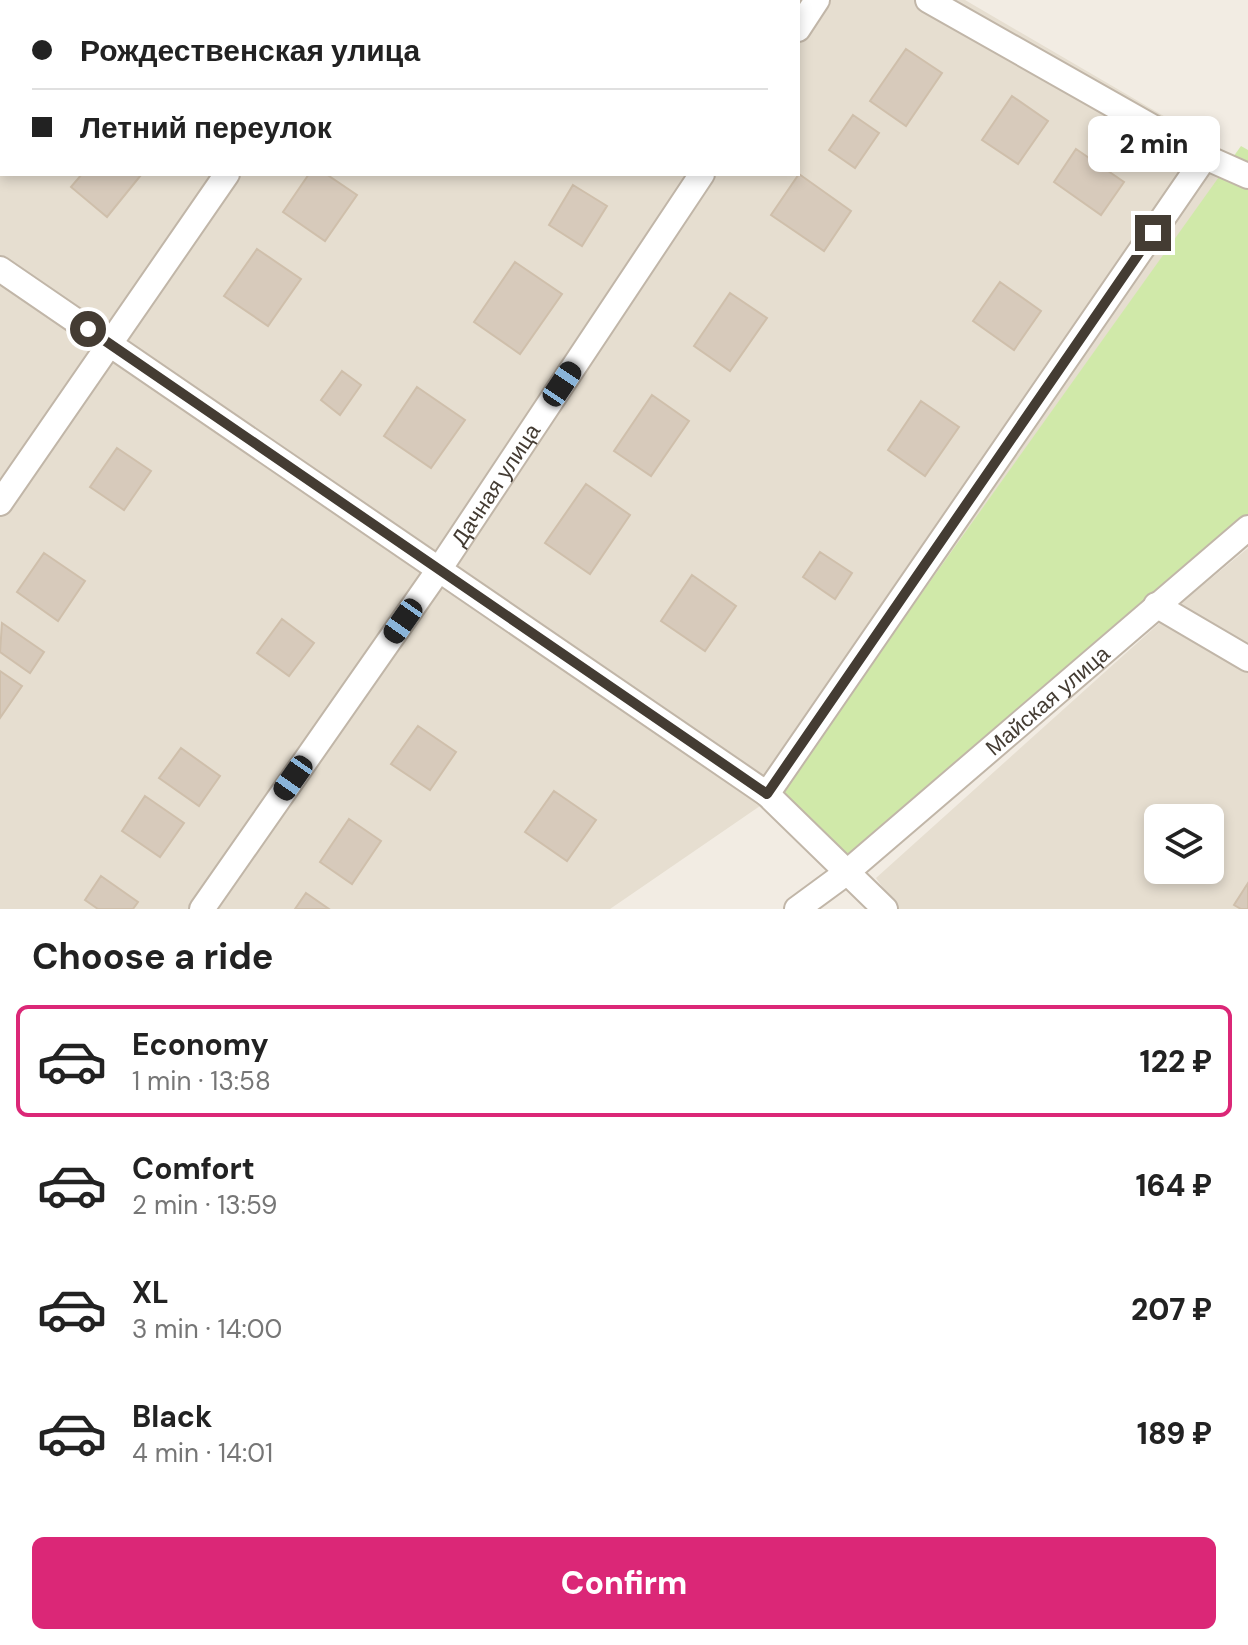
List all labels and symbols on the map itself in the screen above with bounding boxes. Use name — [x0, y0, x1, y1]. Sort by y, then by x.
callout: 2 min — [1087, 117, 1219, 173]
route end — [1135, 215, 1171, 251]
route start — [70, 311, 106, 347]
car — [539, 357, 585, 411]
street label: Дачная улица — [445, 418, 547, 552]
car — [379, 594, 427, 648]
street label: Майская улица — [979, 639, 1116, 762]
car — [269, 751, 317, 805]

